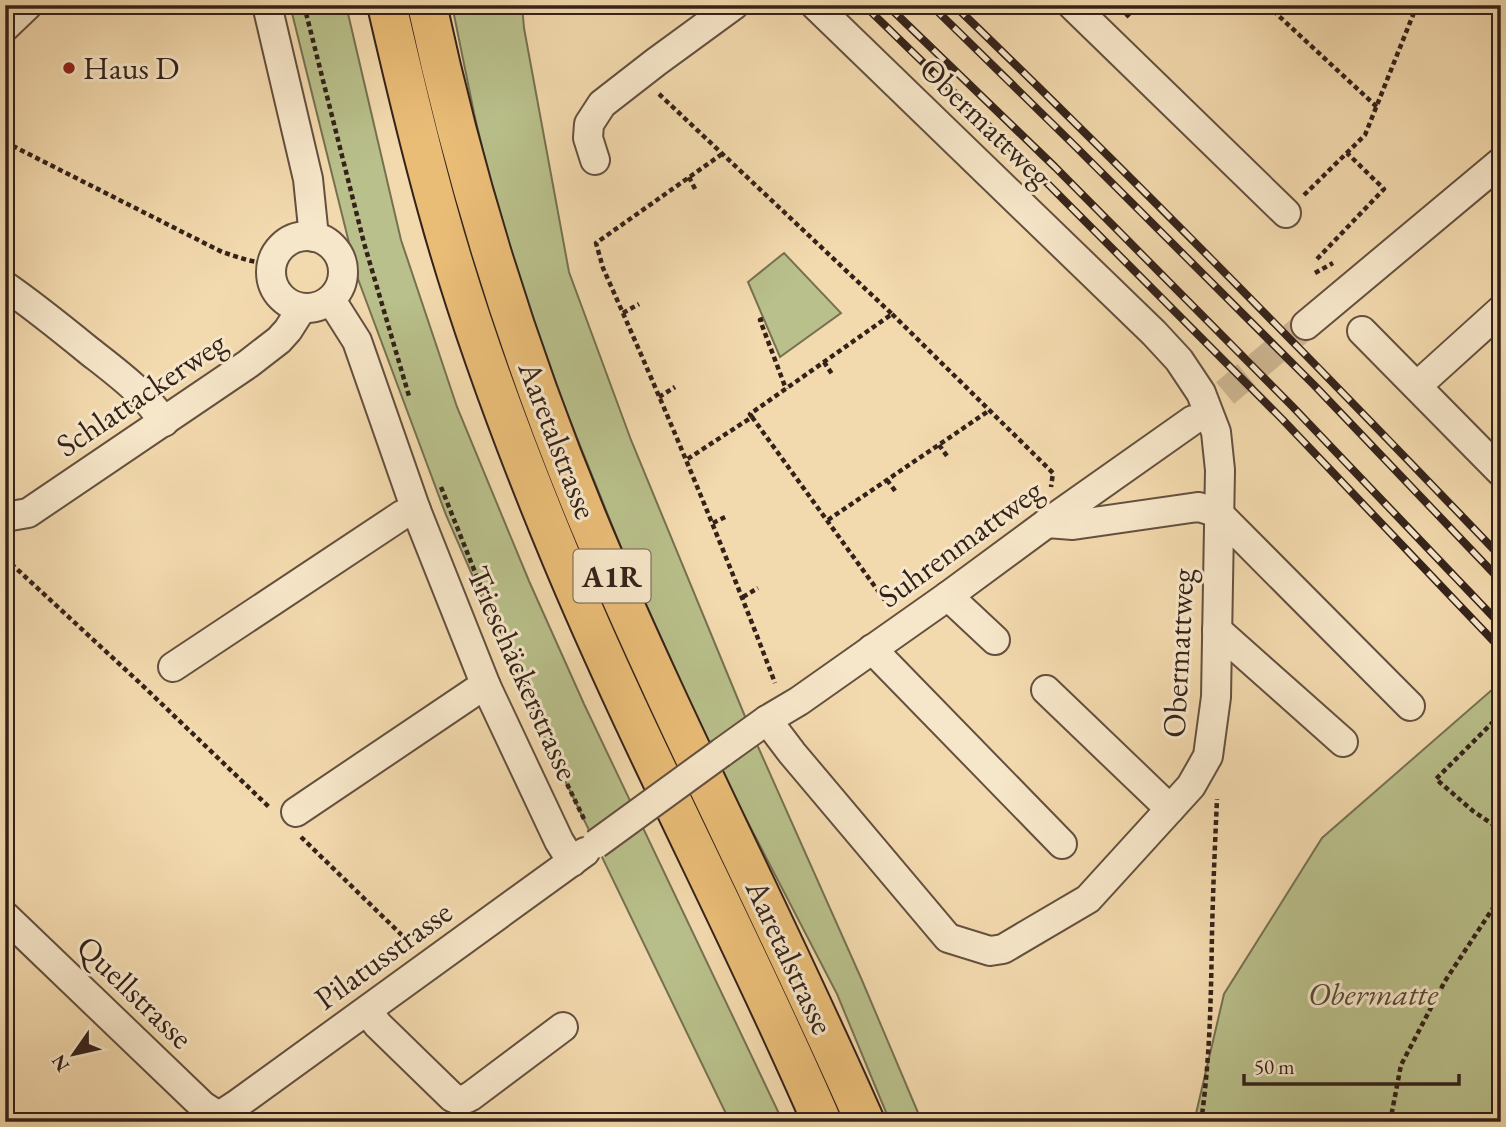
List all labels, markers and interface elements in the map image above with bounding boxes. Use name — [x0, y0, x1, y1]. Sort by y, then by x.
place label: Haus D — [83, 47, 179, 89]
street label: Obermattweg — [910, 48, 1062, 197]
marker: Haus D — [61, 60, 77, 76]
street label: Schlattackerweg — [48, 321, 235, 466]
street label: Aaretalstrasse — [508, 354, 607, 525]
street label: Suhrenmattweg — [869, 468, 1052, 617]
road number: A1R — [574, 550, 650, 603]
street label: Trieschäckerstrasse — [457, 559, 589, 787]
street label: Obermattweg — [1153, 566, 1203, 739]
street label: Aaretalstrasse — [736, 872, 844, 1041]
street label: Pilatusstrasse — [306, 891, 460, 1019]
street label: Quellstrasse — [68, 926, 202, 1058]
park label: Obermatte — [1308, 973, 1439, 1015]
north arrow — [38, 1018, 108, 1088]
scale bar — [1244, 1043, 1459, 1087]
text: N — [45, 1049, 75, 1077]
text: 50 m — [1254, 1053, 1295, 1080]

